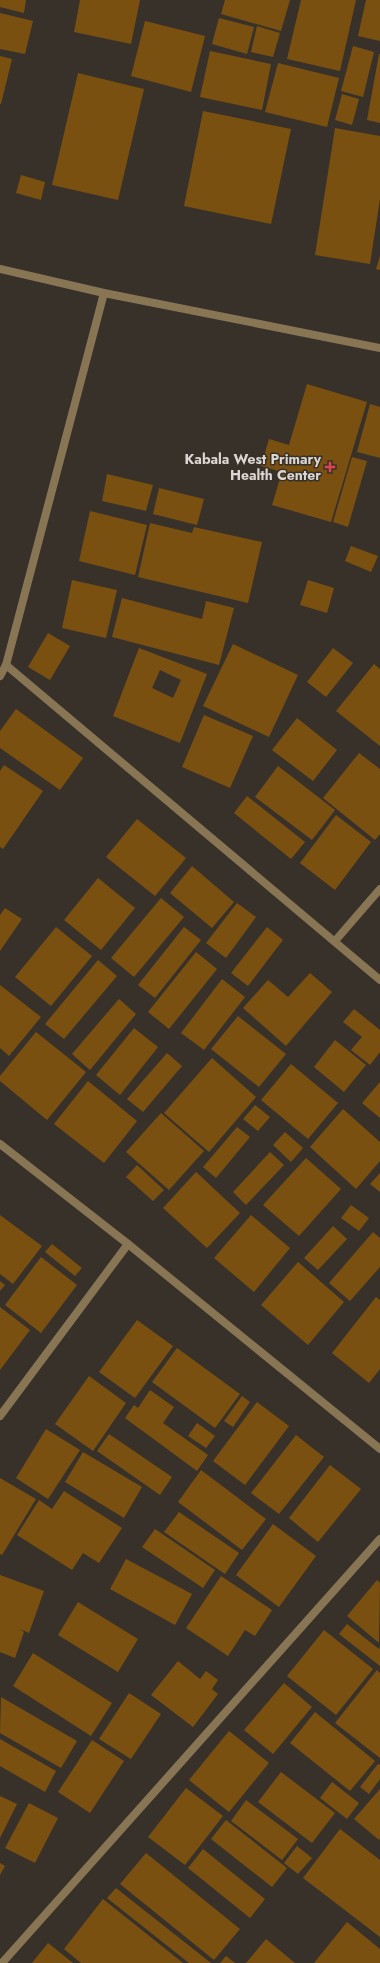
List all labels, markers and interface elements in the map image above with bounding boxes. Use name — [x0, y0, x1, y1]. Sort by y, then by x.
place label: Kabala West Primary Health Center — [185, 449, 322, 485]
marker: Kabala West Primary Health Center — [324, 461, 336, 473]

